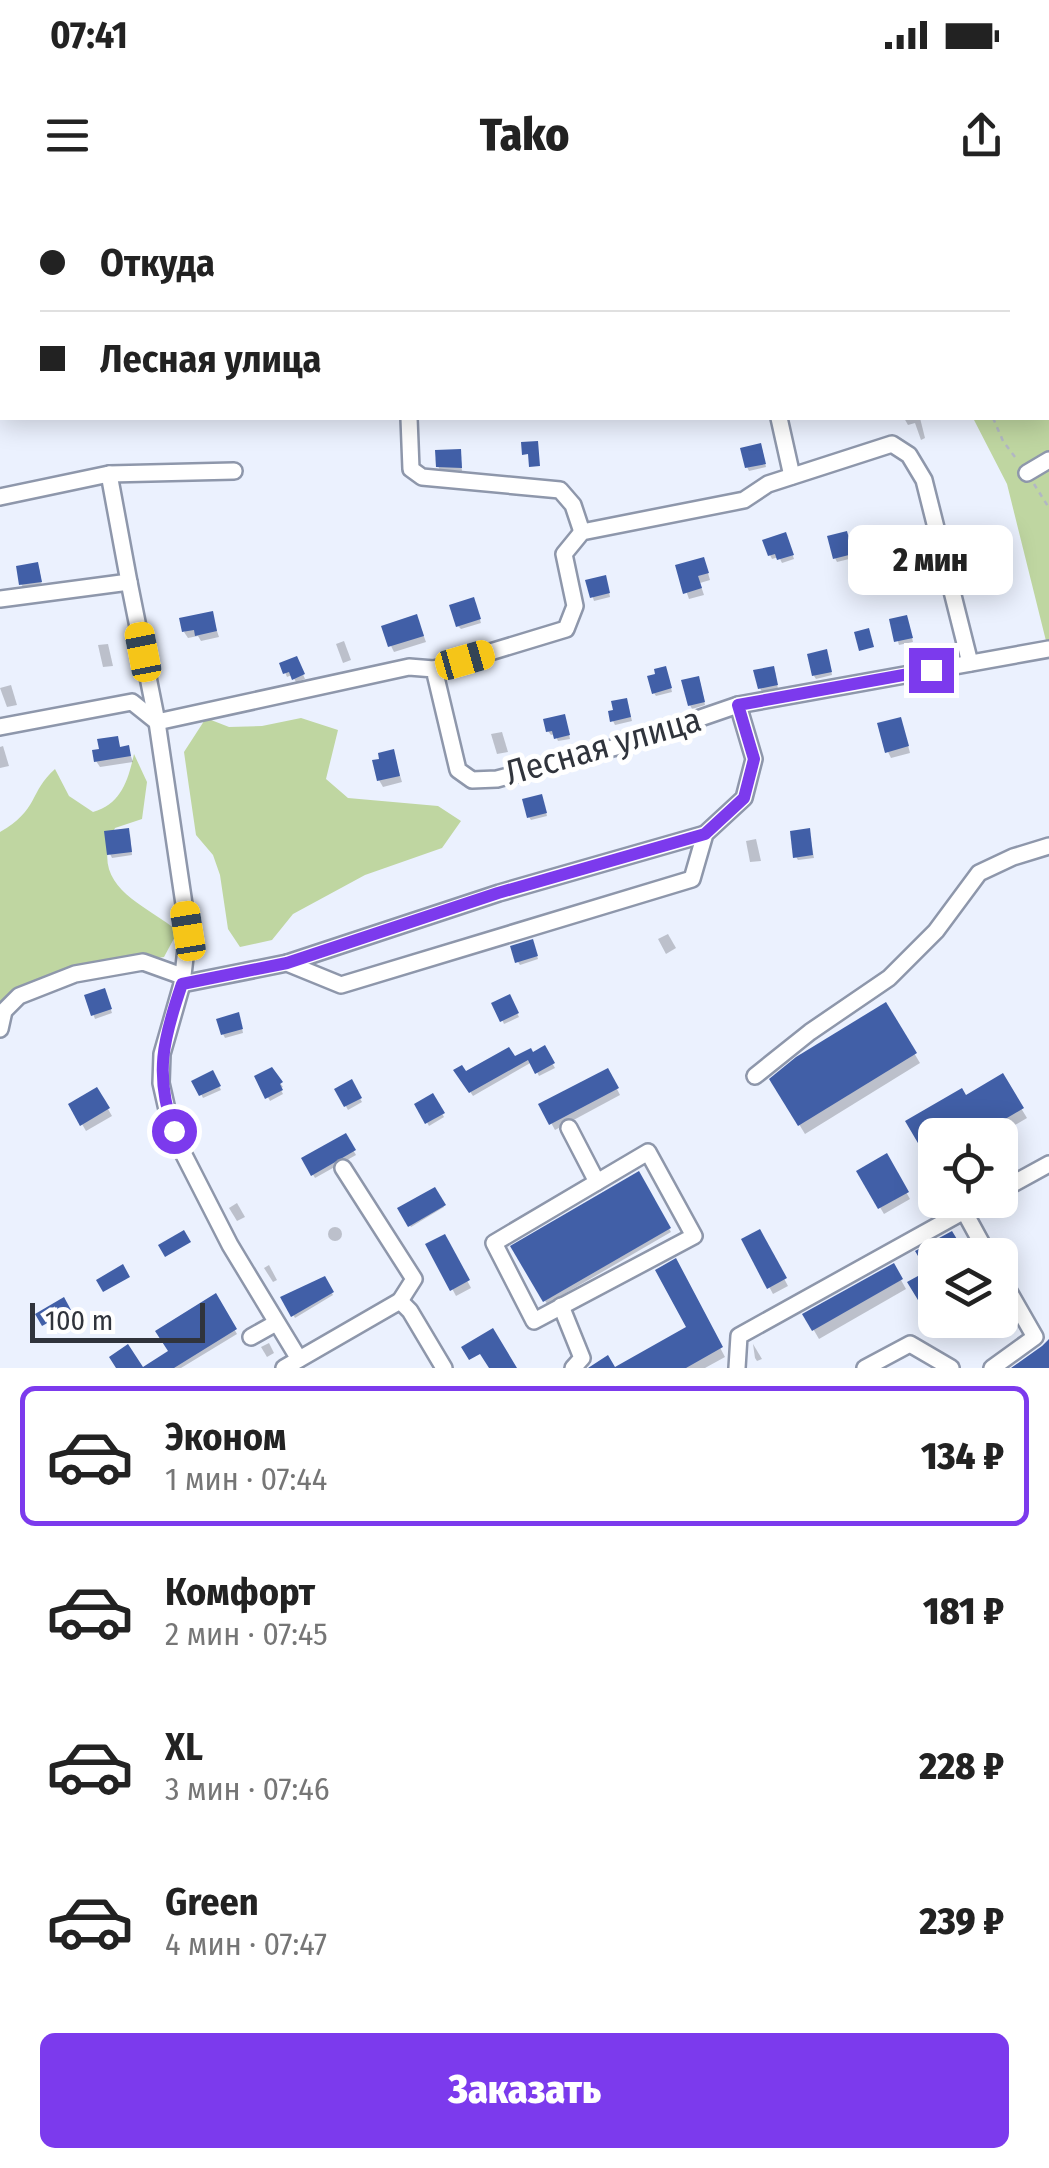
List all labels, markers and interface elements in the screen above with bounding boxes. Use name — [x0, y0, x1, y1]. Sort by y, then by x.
text: 07:41 — [50, 12, 128, 58]
icon: menu — [40, 108, 95, 163]
text: Tako — [480, 108, 569, 162]
icon: share — [954, 108, 1009, 163]
text: Откуда — [100, 240, 215, 286]
text: Лесная улица — [100, 336, 321, 382]
callout: 2 мин — [848, 525, 1014, 595]
text: 2 мин — [893, 541, 968, 579]
car — [123, 620, 163, 684]
car — [432, 637, 498, 683]
route end — [909, 648, 954, 693]
street label: Лесная улица — [500, 698, 706, 794]
car — [168, 899, 208, 963]
route start — [152, 1109, 197, 1154]
map controls — [918, 1118, 1018, 1338]
button: locate — [918, 1118, 1018, 1218]
button: layers — [918, 1238, 1018, 1338]
scale bar — [30, 1298, 205, 1342]
text: 100 m — [45, 1304, 113, 1337]
icon: car — [45, 1411, 135, 1501]
text: Эконом — [165, 1414, 286, 1460]
text: 134 ₽ — [921, 1433, 1004, 1479]
text: 1 мин · 07:44 — [165, 1460, 327, 1498]
icon: car — [45, 1566, 135, 1656]
text: Комфорт — [165, 1569, 315, 1615]
text: 181 ₽ — [923, 1588, 1004, 1634]
text: 2 мин · 07:45 — [165, 1615, 328, 1653]
icon: car — [45, 1721, 135, 1811]
text: XL — [165, 1724, 203, 1770]
text: 228 ₽ — [919, 1743, 1004, 1789]
text: 3 мин · 07:46 — [165, 1770, 330, 1808]
icon: car — [45, 1876, 135, 1966]
text: Green — [165, 1879, 259, 1925]
text: 239 ₽ — [920, 1898, 1004, 1944]
text: 4 мин · 07:47 — [165, 1925, 327, 1963]
button: Заказать — [40, 2033, 1009, 2148]

